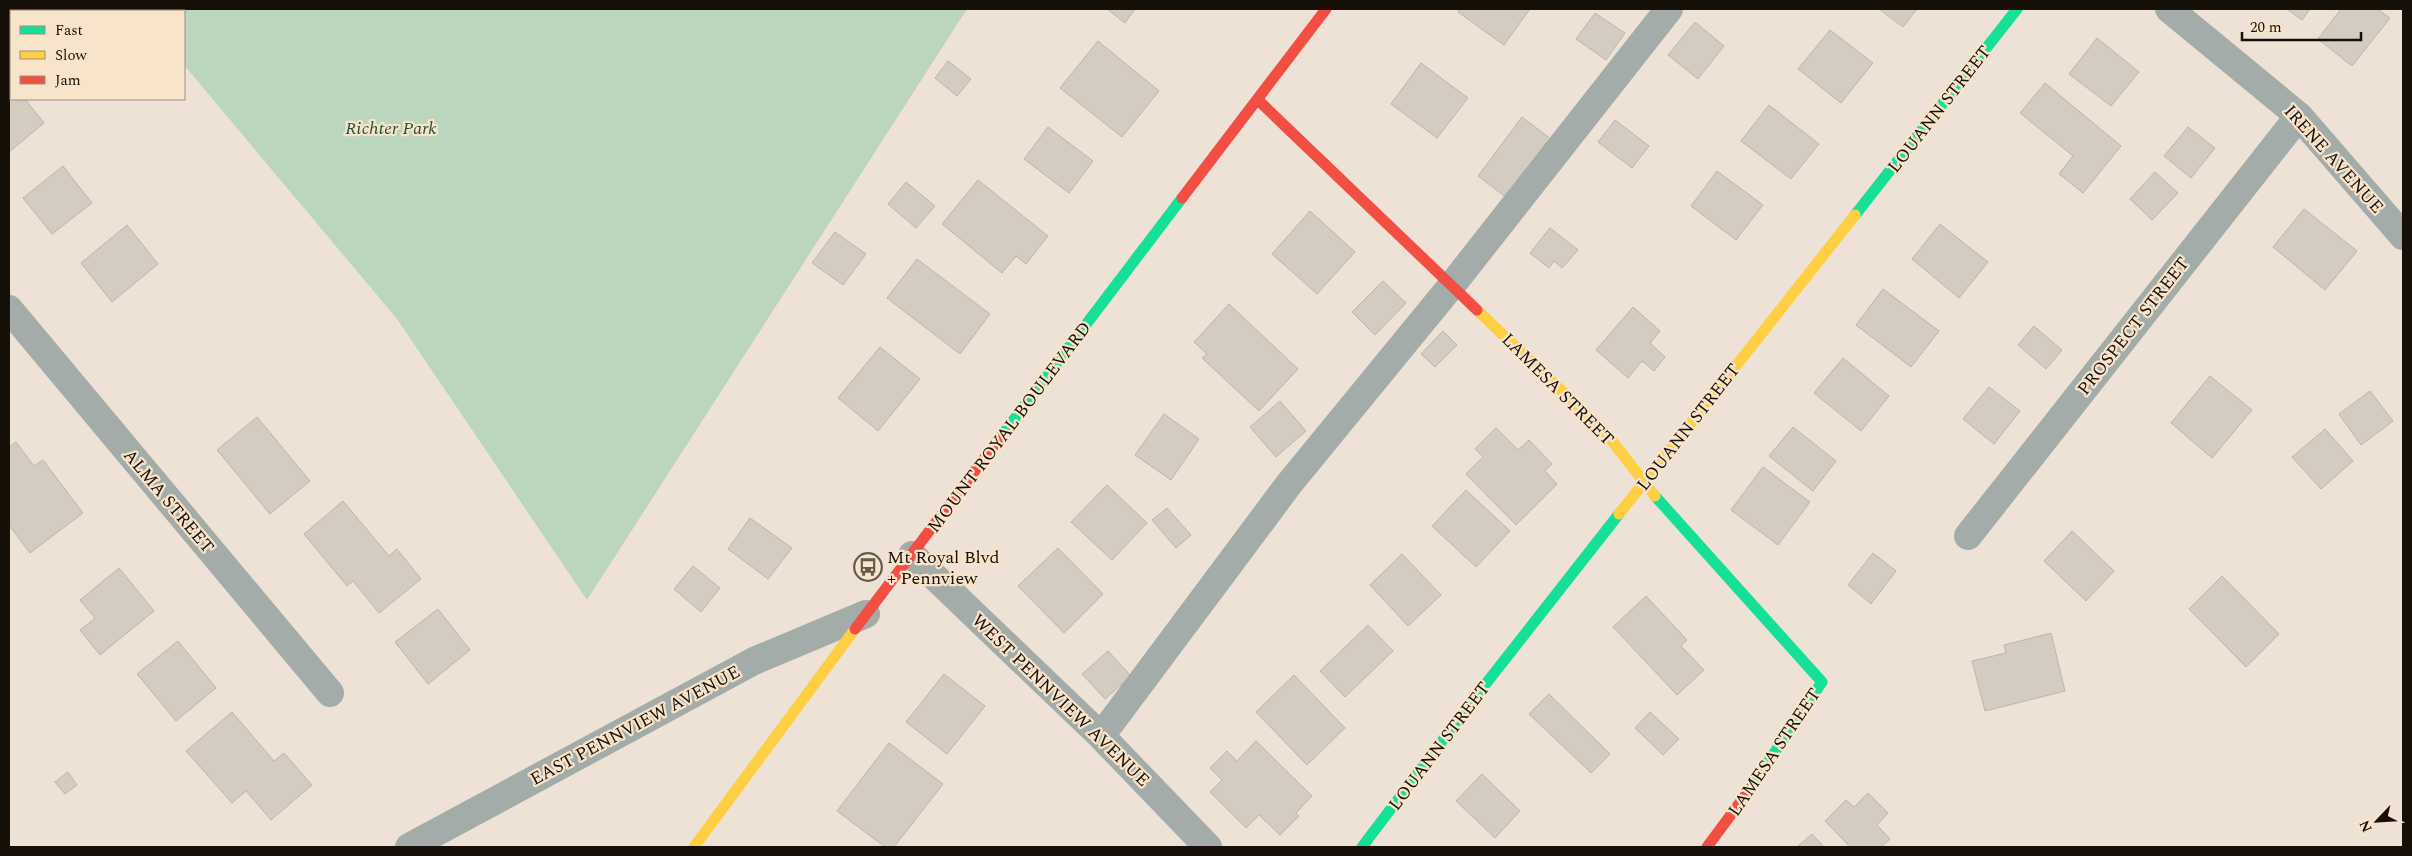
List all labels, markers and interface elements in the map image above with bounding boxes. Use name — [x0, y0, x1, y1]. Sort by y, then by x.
legend — [10, 10, 185, 100]
scale bar — [2242, 10, 2361, 42]
text: 20 m — [2250, 16, 2282, 39]
text: Fast — [55, 19, 83, 42]
street label: LOUANN STREET — [1881, 40, 1998, 179]
text: Slow — [55, 44, 87, 67]
text: Jam — [55, 69, 81, 92]
street label: IRENE AVENUE — [2277, 99, 2390, 220]
park label: Richter Park — [345, 115, 437, 142]
street label: PROSPECT STREET — [2071, 251, 2196, 401]
street label: MOUNT ROYAL BOULEVARD — [921, 316, 1098, 539]
street label: LAMESA STREET — [1495, 327, 1620, 452]
street label: LOUANN STREET — [1630, 358, 1747, 497]
street label: ALMA STREET — [117, 443, 221, 560]
place label: Mt Royal Blvd + Pennview — [887, 544, 1000, 592]
bus stop icon: Mt Royal Blvd + Pennview — [853, 552, 883, 582]
street label: WEST PENNVIEW AVENUE — [965, 608, 1156, 793]
street label: EAST PENNVIEW AVENUE — [525, 658, 745, 792]
street label: LOUANN STREET — [1382, 676, 1497, 816]
street label: LAMESA STREET — [1721, 683, 1828, 822]
north arrow — [2352, 796, 2402, 846]
text: N — [2354, 817, 2378, 836]

